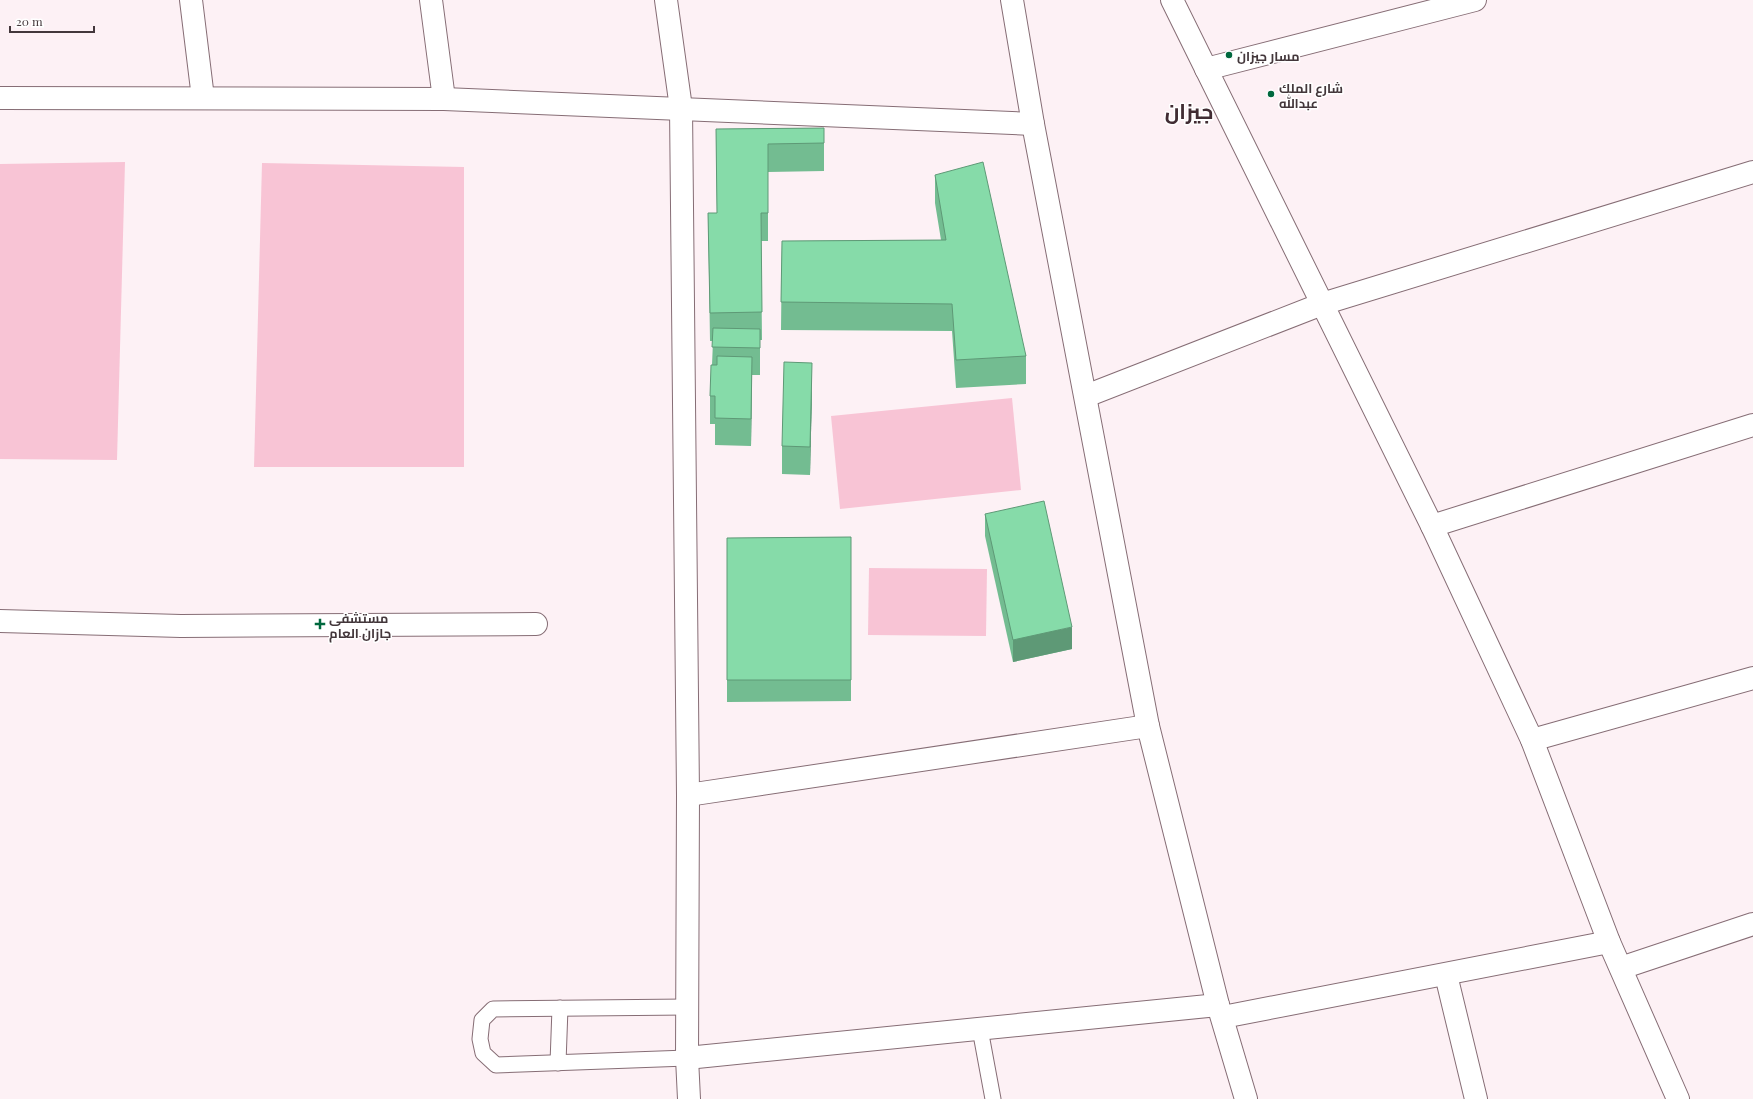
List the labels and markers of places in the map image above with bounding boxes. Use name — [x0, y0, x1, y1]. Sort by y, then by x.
place label: مسار جيزان — [1237, 47, 1300, 64]
marker: مسار جيزان — [1224, 50, 1234, 60]
place label: شارع الملك عبدالله — [1279, 79, 1343, 111]
marker: شارع الملك عبدالله — [1266, 89, 1276, 99]
place label: مستشفى جازان العام — [329, 609, 391, 643]
marker: مستشفى جازان العام — [314, 618, 326, 630]

